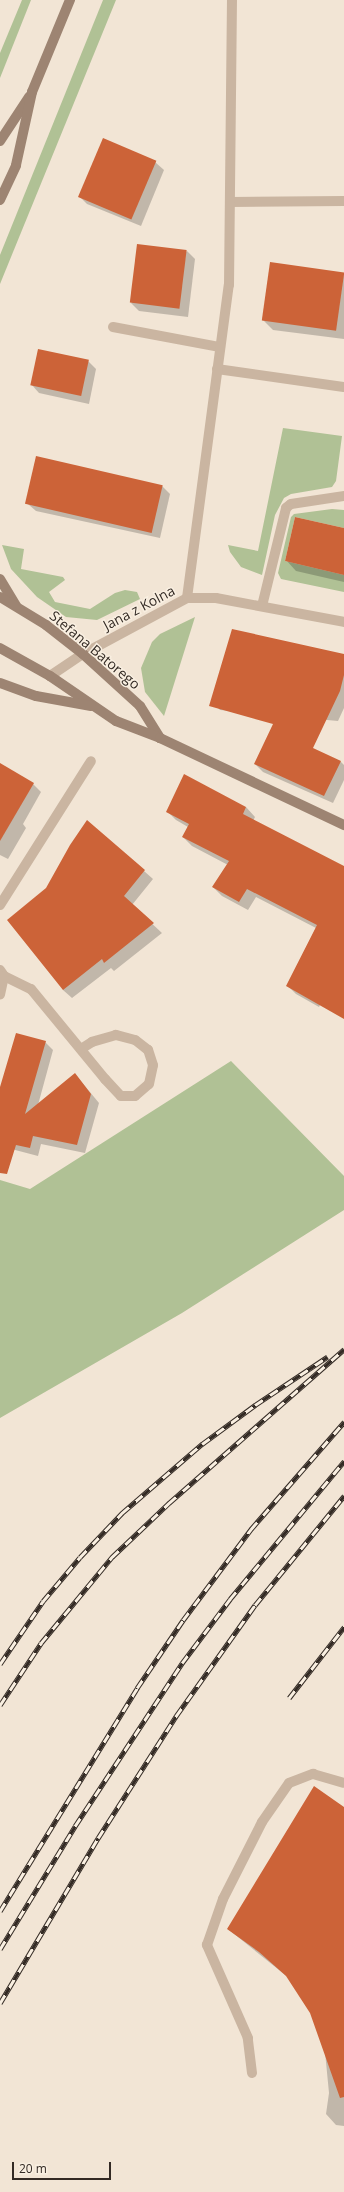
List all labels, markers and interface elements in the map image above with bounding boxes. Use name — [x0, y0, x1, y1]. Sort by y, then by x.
street label: Jana z Kolna — [100, 582, 178, 634]
street label: Stefana Batorego — [46, 607, 144, 693]
scale bar — [14, 2154, 113, 2180]
text: 20 m — [19, 2160, 47, 2177]

